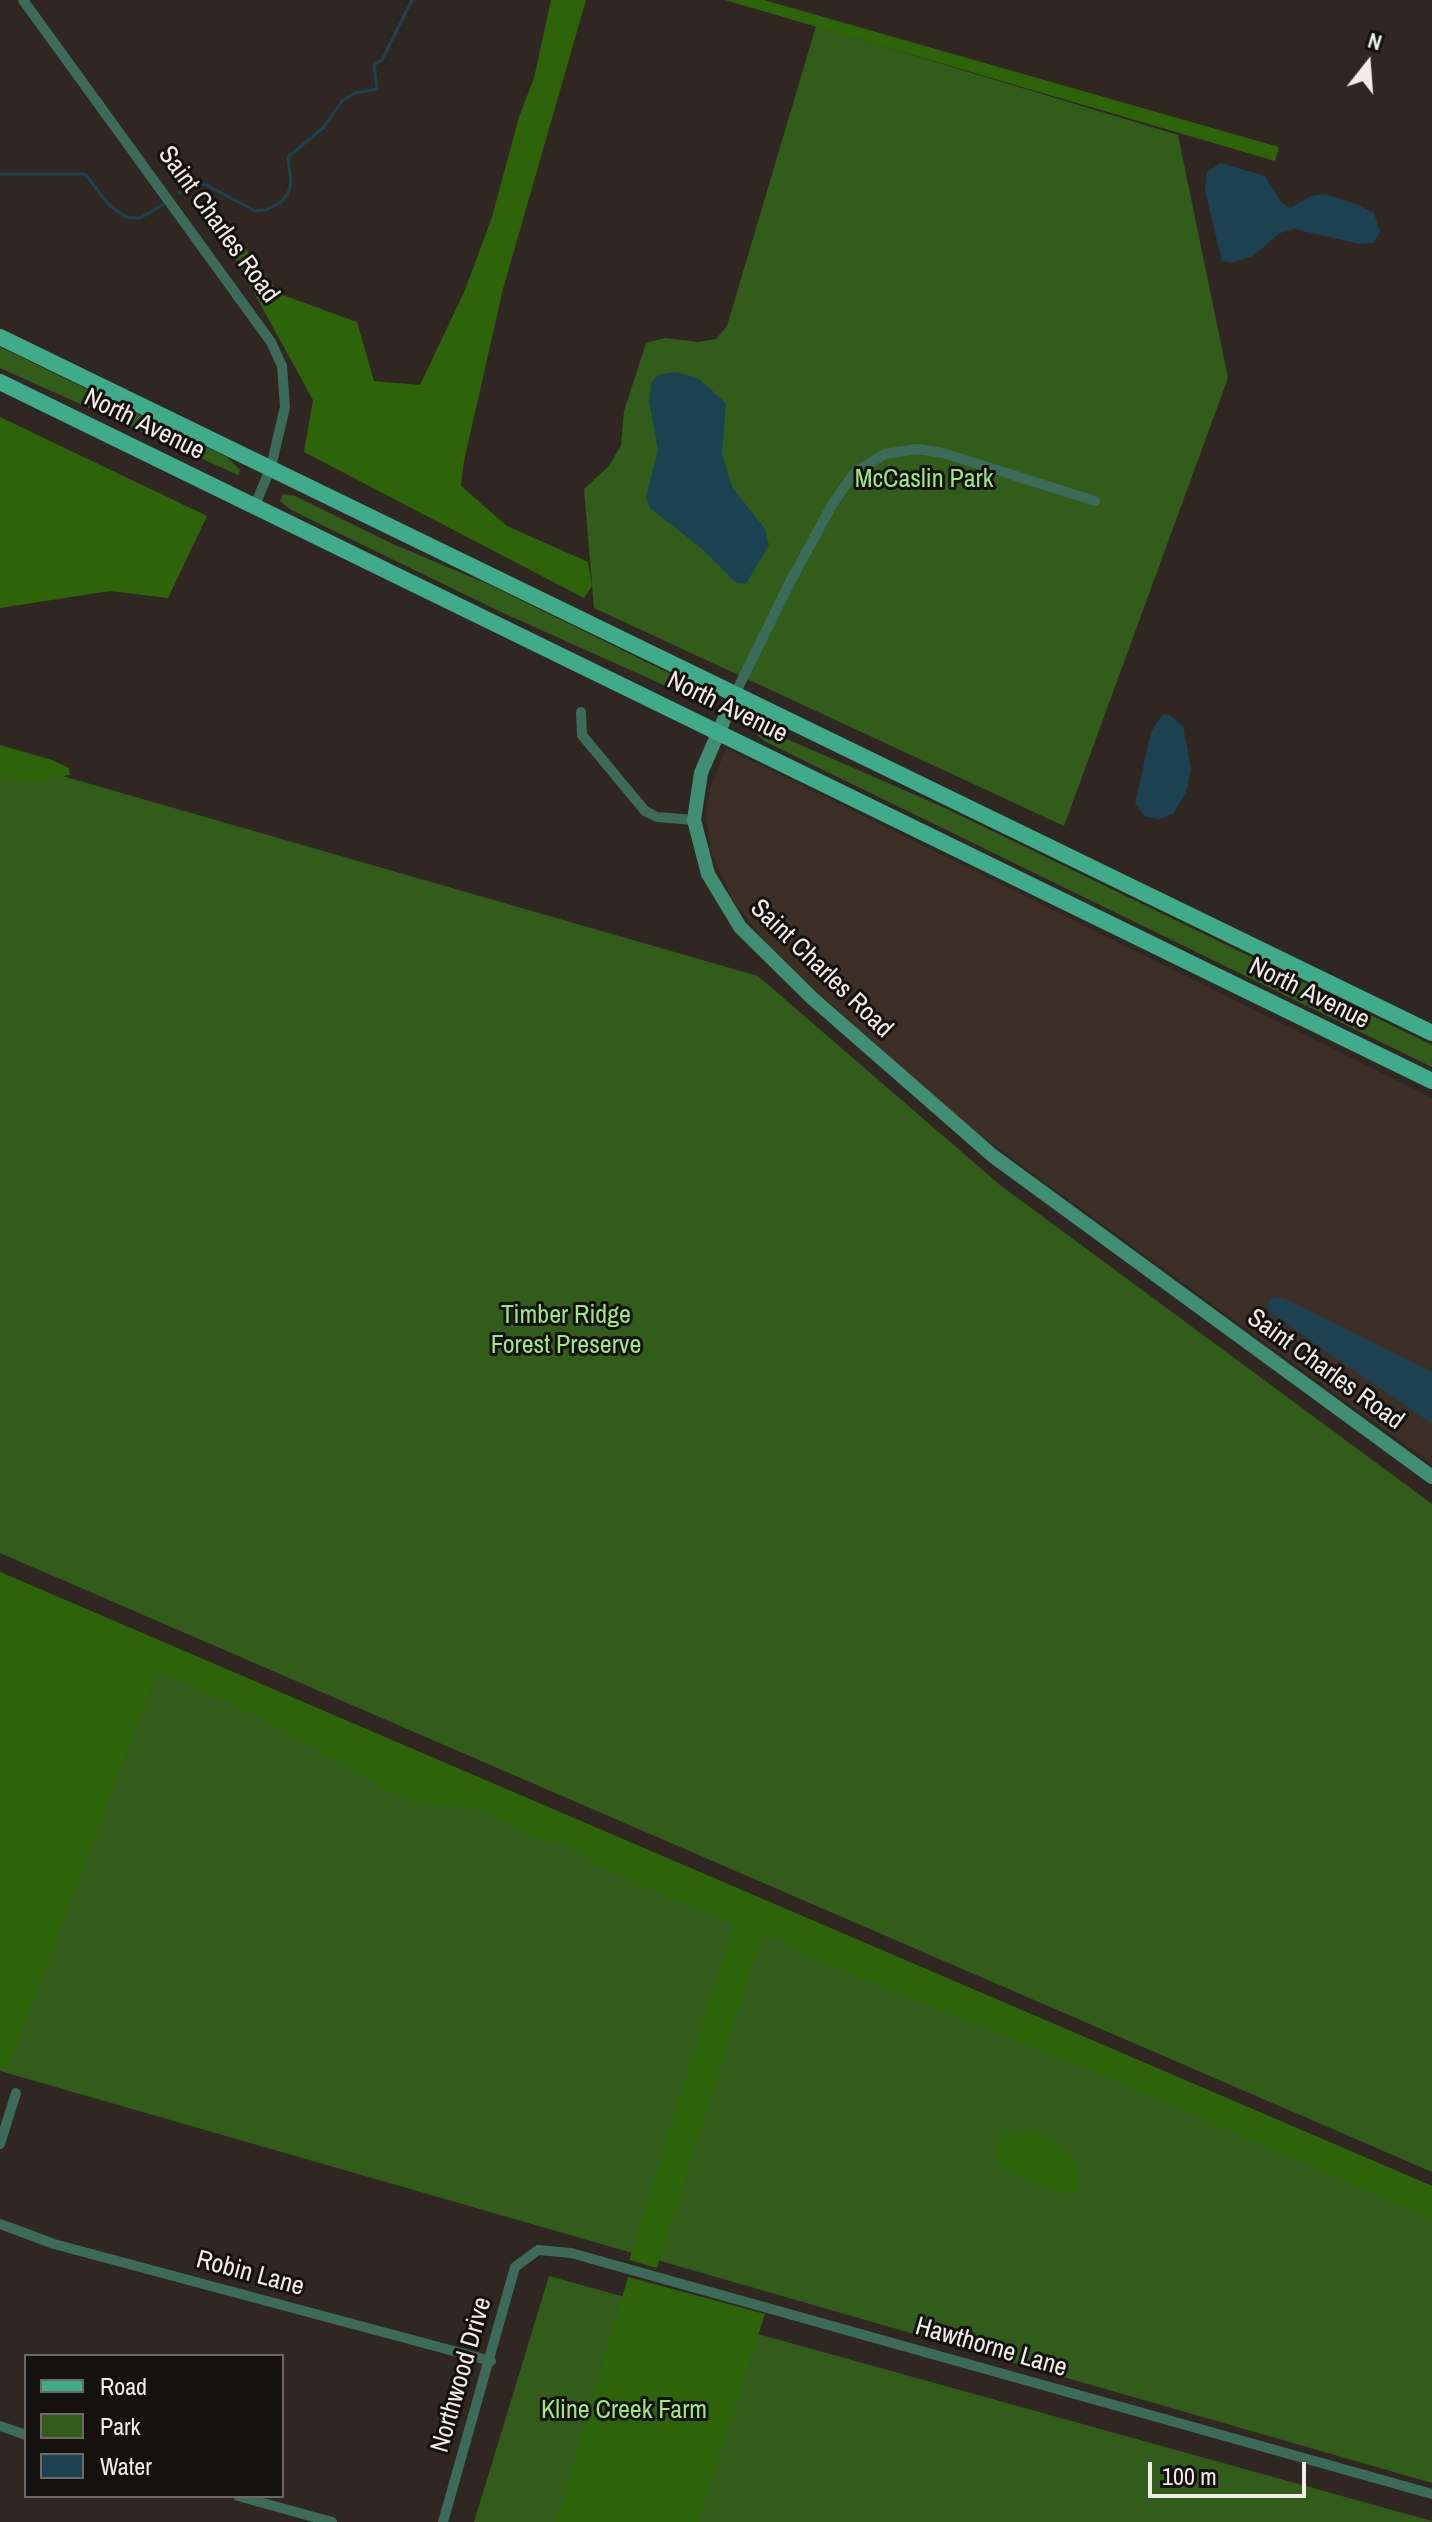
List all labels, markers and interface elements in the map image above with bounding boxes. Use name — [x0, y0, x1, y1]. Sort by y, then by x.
north arrow — [1328, 24, 1408, 104]
text: N — [1364, 25, 1386, 57]
street label: Saint Charles Road — [151, 141, 285, 309]
street label: North Avenue — [79, 382, 209, 468]
park label: McCaslin Park — [855, 464, 993, 496]
street label: North Avenue — [662, 665, 792, 751]
street label: Saint Charles Road — [743, 893, 899, 1045]
street label: North Avenue — [1244, 951, 1374, 1037]
park label: Timber Ridge Forest Preserve — [491, 1300, 641, 1362]
street label: Saint Charles Road — [1241, 1303, 1409, 1437]
street label: Robin Lane — [193, 2245, 307, 2303]
street label: Northwood Drive — [425, 2294, 499, 2456]
street label: Hawthorne Lane — [912, 2311, 1070, 2385]
legend — [24, 2354, 284, 2498]
text: Road — [100, 2370, 147, 2402]
park label: Kline Creek Farm — [541, 2395, 707, 2427]
text: Park — [100, 2410, 140, 2442]
scale bar — [1152, 2446, 1310, 2496]
text: Water — [100, 2450, 152, 2482]
text: 100 m — [1162, 2460, 1217, 2492]

